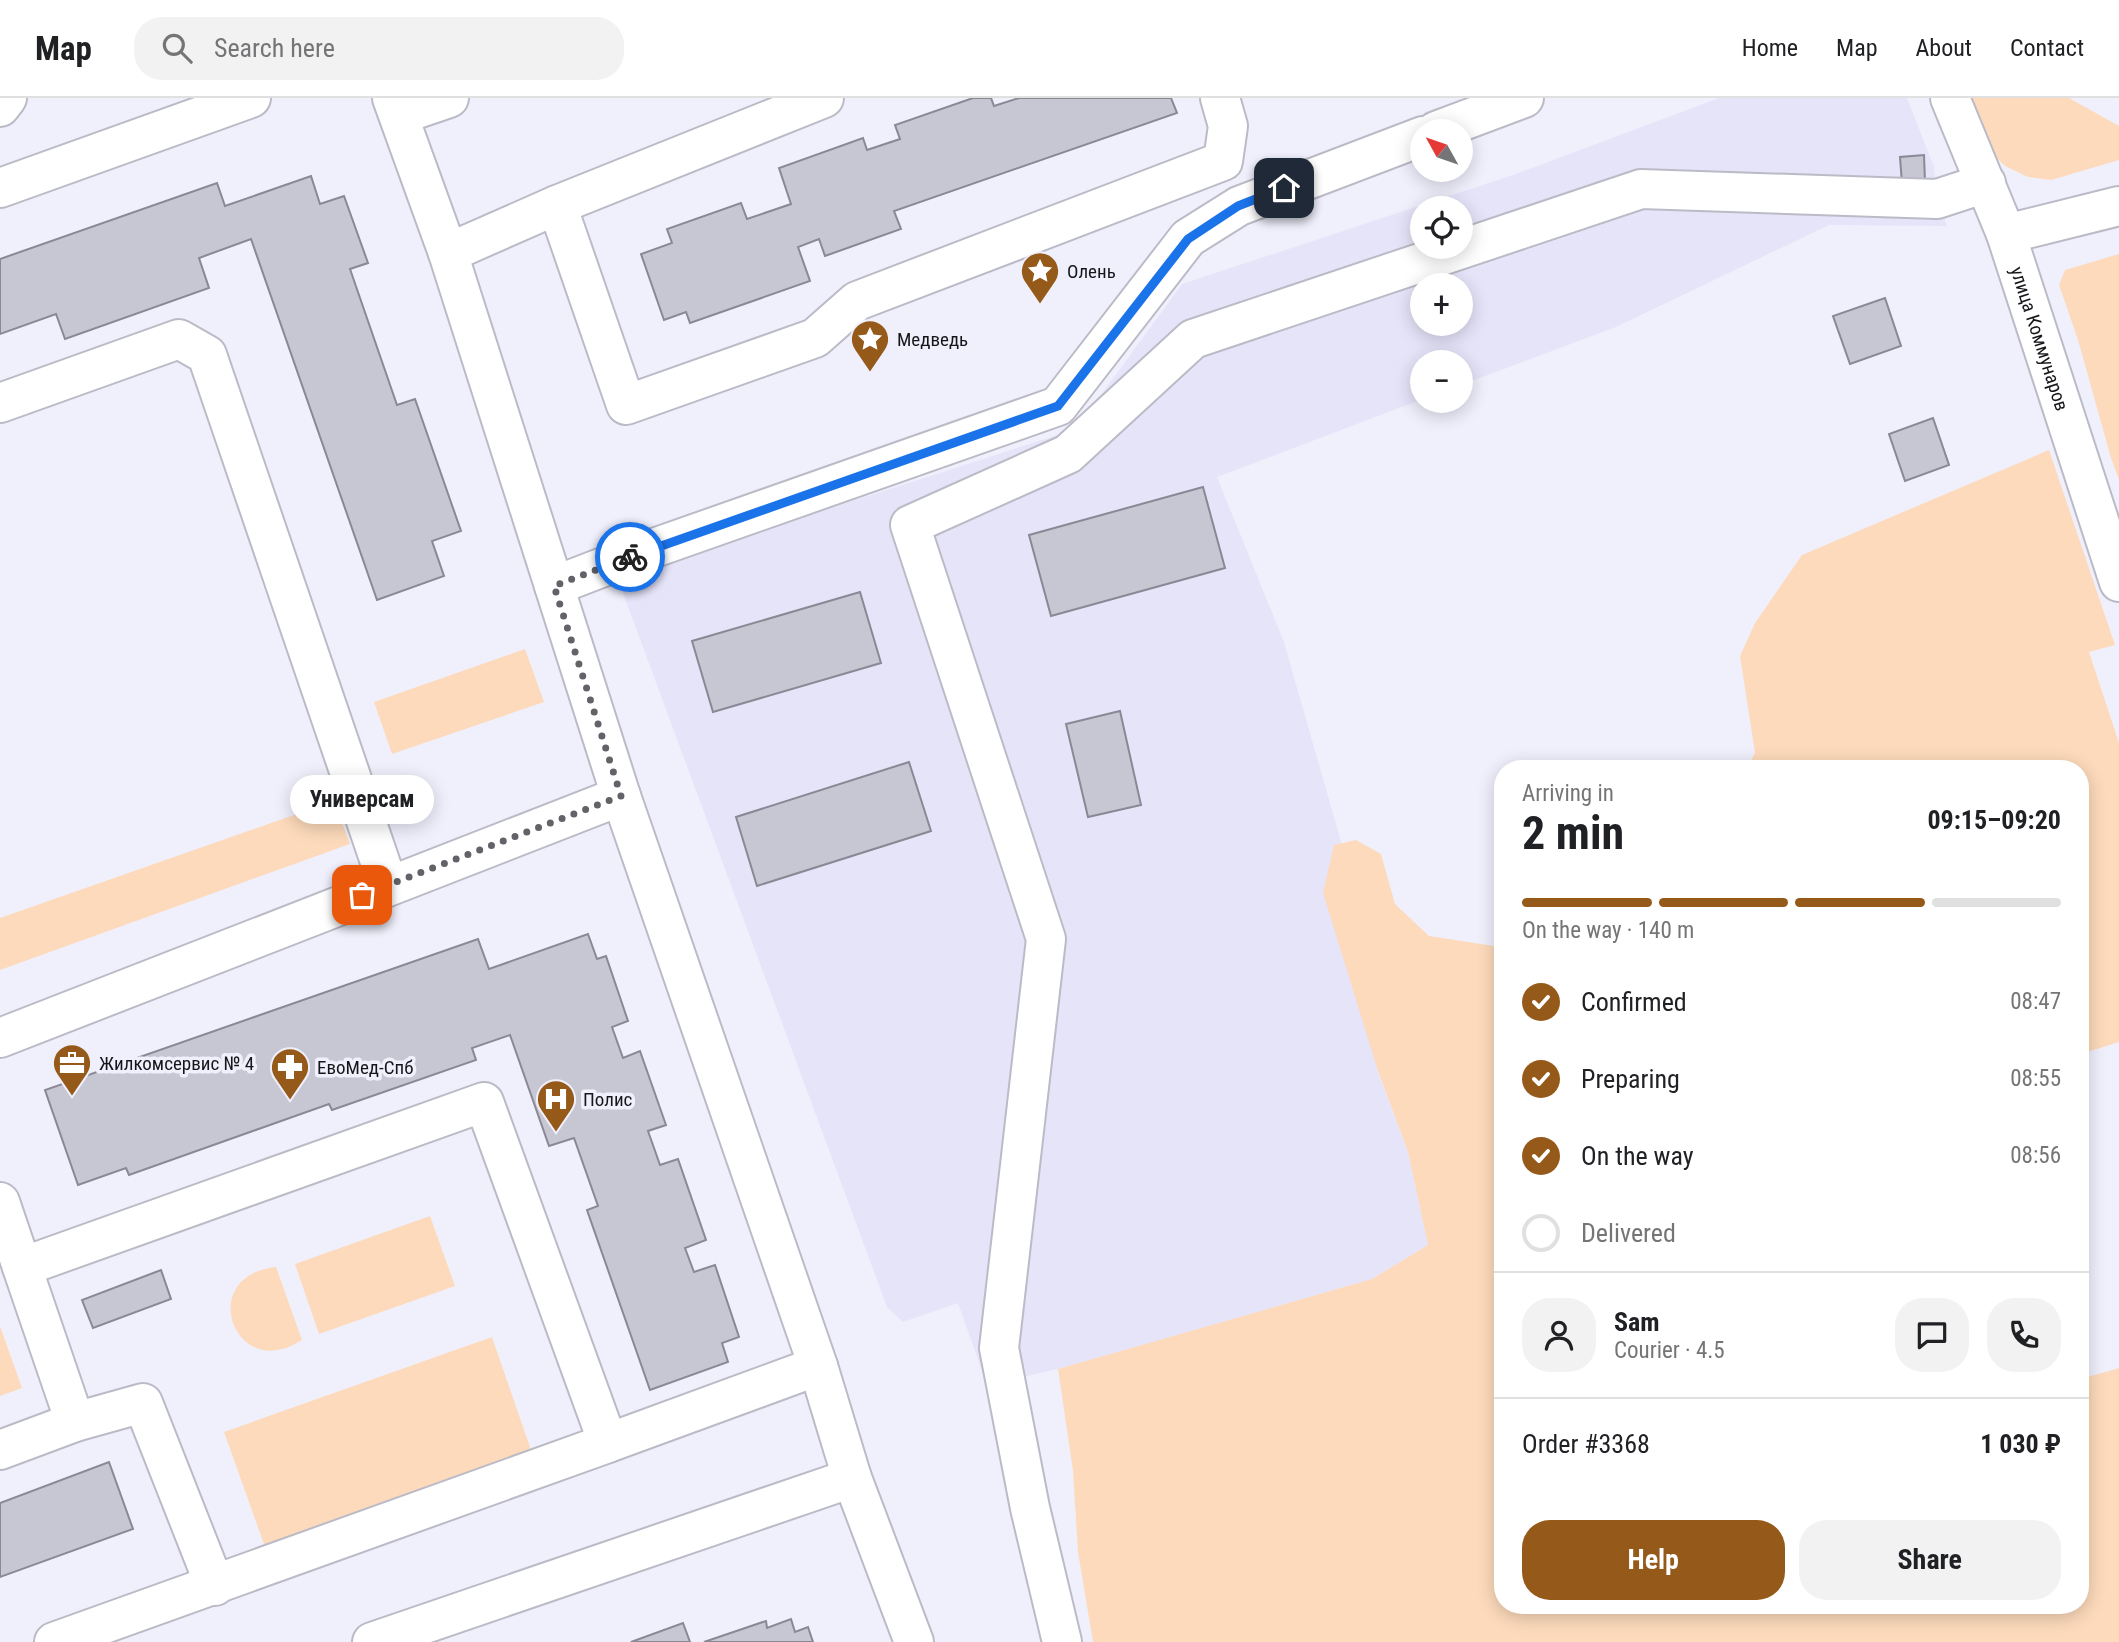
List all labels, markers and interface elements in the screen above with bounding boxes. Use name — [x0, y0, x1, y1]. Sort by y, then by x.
search box — [134, 17, 624, 80]
text: Map — [35, 29, 92, 68]
icon: search — [158, 29, 196, 67]
text: Search here — [214, 33, 335, 63]
text: Home — [1742, 34, 1798, 62]
text: Map — [1836, 34, 1878, 62]
text: About — [1916, 34, 1972, 62]
text: Contact — [2010, 34, 2084, 62]
north arrow — [1410, 119, 1474, 182]
map controls — [1410, 119, 1473, 413]
pin — [1254, 158, 1314, 218]
icon: home — [1265, 169, 1303, 207]
button: locate — [1410, 196, 1473, 259]
place icon: Олень — [1019, 250, 1061, 305]
place label: Олень — [1067, 260, 1116, 283]
street label: улица Коммунаров — [2006, 264, 2074, 413]
button: + — [1410, 273, 1473, 336]
place icon: Медведь — [849, 318, 891, 373]
place label: Медведь — [897, 328, 968, 351]
button: − — [1410, 350, 1473, 413]
courier — [595, 522, 665, 592]
icon: bike — [611, 538, 649, 576]
callout: Универсам — [290, 776, 434, 825]
text: Arriving in — [1522, 780, 1614, 807]
text: Универсам — [309, 786, 415, 813]
text: 09:15–09:20 — [1927, 805, 2061, 835]
text: 2 min — [1522, 806, 1624, 860]
pin — [332, 865, 392, 925]
icon: bag — [343, 876, 381, 914]
text: On the way · 140 m — [1522, 917, 1694, 944]
icon: check — [1522, 983, 1560, 1021]
text: Confirmed — [1581, 987, 1687, 1017]
text: 08:47 — [2010, 988, 2061, 1015]
office icon: Жилкомсервис № 4 — [51, 1042, 93, 1097]
pharmacy icon: ЕвоМед-Спб — [269, 1046, 311, 1101]
place label: Жилкомсервис № 4 — [99, 1052, 254, 1075]
place label: ЕвоМед-Спб — [317, 1056, 413, 1079]
icon: check — [1522, 1060, 1560, 1098]
text: Preparing — [1581, 1064, 1680, 1094]
text: 08:55 — [2010, 1065, 2061, 1092]
hospital icon: Полис — [535, 1078, 577, 1133]
place label: Полис — [583, 1088, 633, 1111]
icon: check — [1522, 1137, 1560, 1175]
text: On the way — [1581, 1141, 1694, 1171]
text: 08:56 — [2010, 1142, 2061, 1169]
text: Delivered — [1581, 1218, 1676, 1248]
button: person — [1522, 1298, 1596, 1372]
button: chat — [1895, 1298, 1969, 1372]
button: phone — [1987, 1298, 2061, 1372]
text: Sam — [1614, 1307, 1660, 1337]
text: Courier · 4.5 — [1614, 1337, 1725, 1364]
text: Order #3368 — [1522, 1429, 1650, 1459]
text: 1 030 ₽ — [1980, 1429, 2061, 1459]
button: Help — [1522, 1520, 1785, 1600]
button: Share — [1799, 1520, 2061, 1600]

